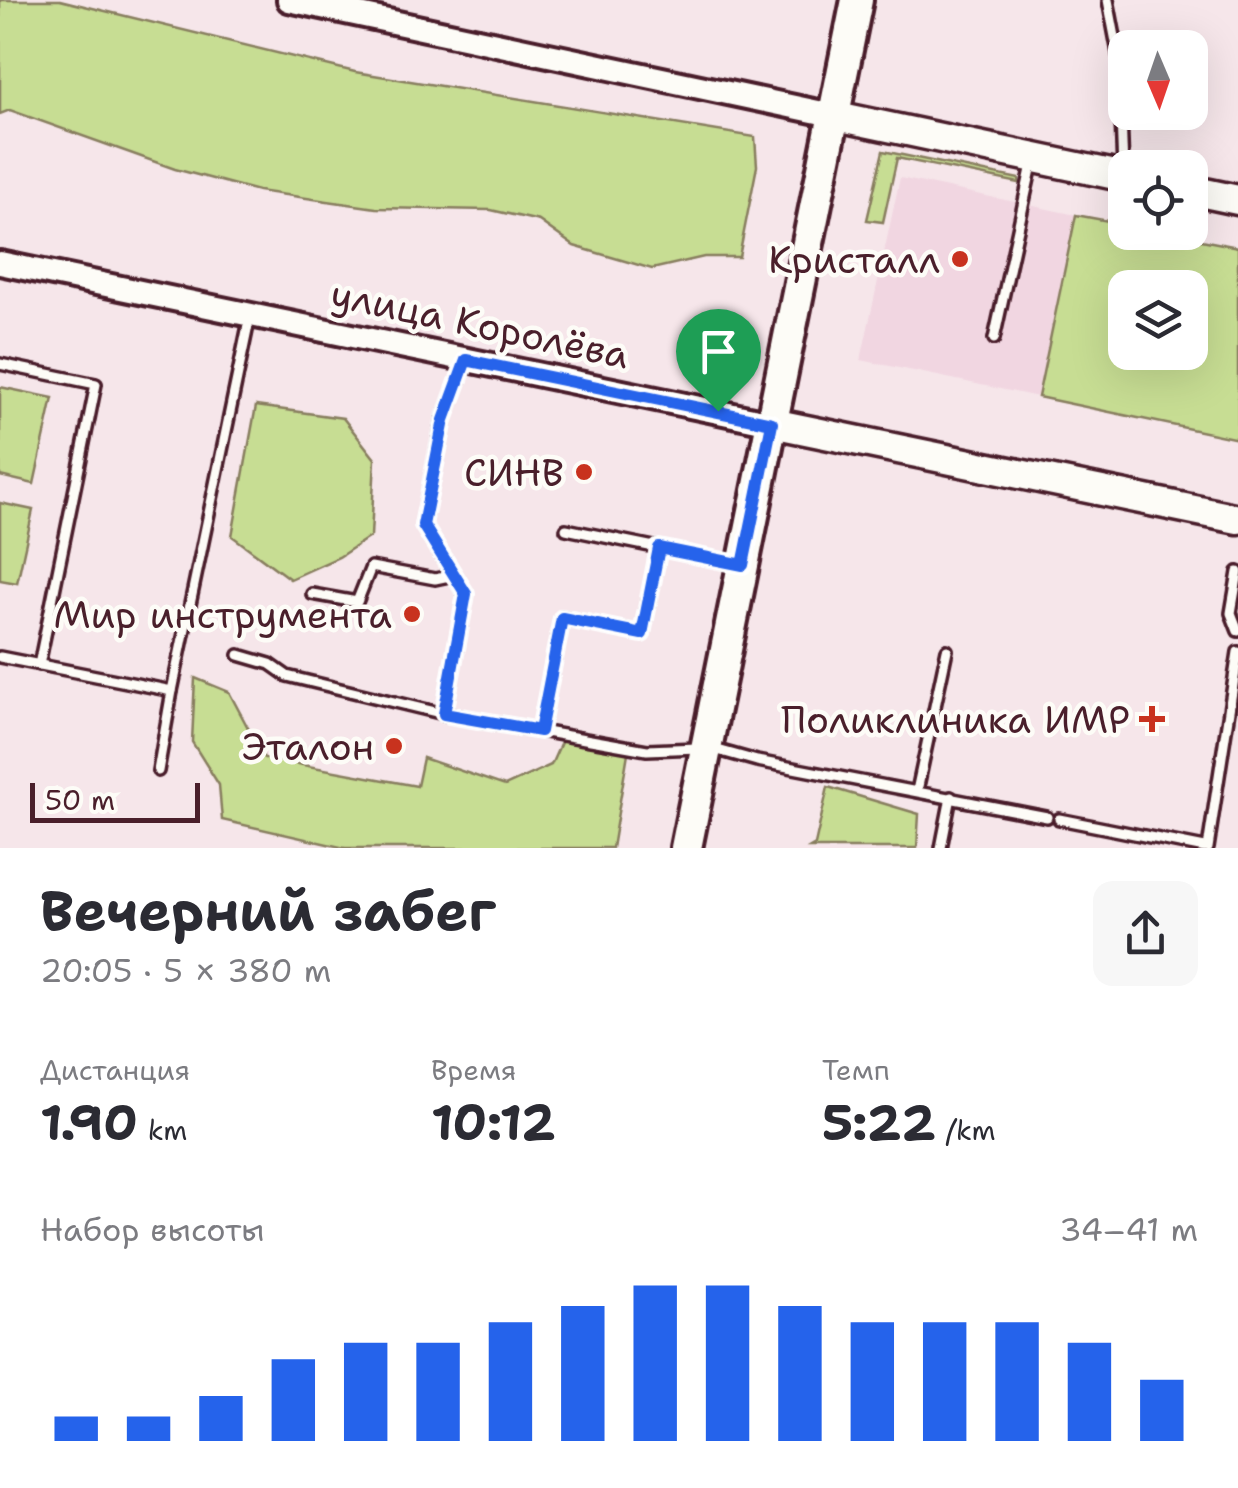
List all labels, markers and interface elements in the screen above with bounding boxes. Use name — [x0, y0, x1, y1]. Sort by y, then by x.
north arrow — [1108, 30, 1208, 130]
map controls — [1108, 30, 1208, 370]
button: locate — [1108, 150, 1208, 250]
place label: Кристалл — [768, 234, 940, 285]
marker: Кристалл — [949, 248, 971, 270]
street label: улица Королёва — [326, 268, 634, 381]
button: layers — [1108, 270, 1208, 370]
pin — [676, 309, 761, 412]
icon: arrive — [691, 324, 746, 379]
place label: СИНВ — [464, 447, 564, 498]
marker: СИНВ — [573, 461, 595, 483]
place label: Мир инструмента — [53, 589, 392, 640]
marker: Мир инструмента — [401, 603, 423, 625]
place label: Поликлиника ИМР — [781, 694, 1130, 745]
marker: Поликлиника ИМР — [1139, 706, 1165, 732]
place label: Эталон — [242, 721, 374, 772]
marker: Эталон — [383, 735, 405, 757]
scale bar — [30, 778, 200, 823]
text: 50 m — [45, 781, 115, 819]
text: Вечерний забег — [40, 874, 496, 948]
button: share — [1093, 881, 1198, 986]
text: 20:05 · 5 × 380 m — [40, 949, 331, 992]
text: Дистанция — [40, 1051, 190, 1089]
text: Время — [431, 1051, 516, 1089]
text: Темп — [822, 1051, 890, 1089]
text: 1.90 — [40, 1089, 138, 1156]
text: 10:12 — [431, 1089, 556, 1156]
text: 5:22 — [822, 1089, 936, 1156]
text: km — [138, 1111, 187, 1149]
text: /km — [936, 1111, 996, 1149]
text: Набор высоты — [40, 1208, 265, 1251]
text: 34–41 m — [1059, 1208, 1198, 1251]

